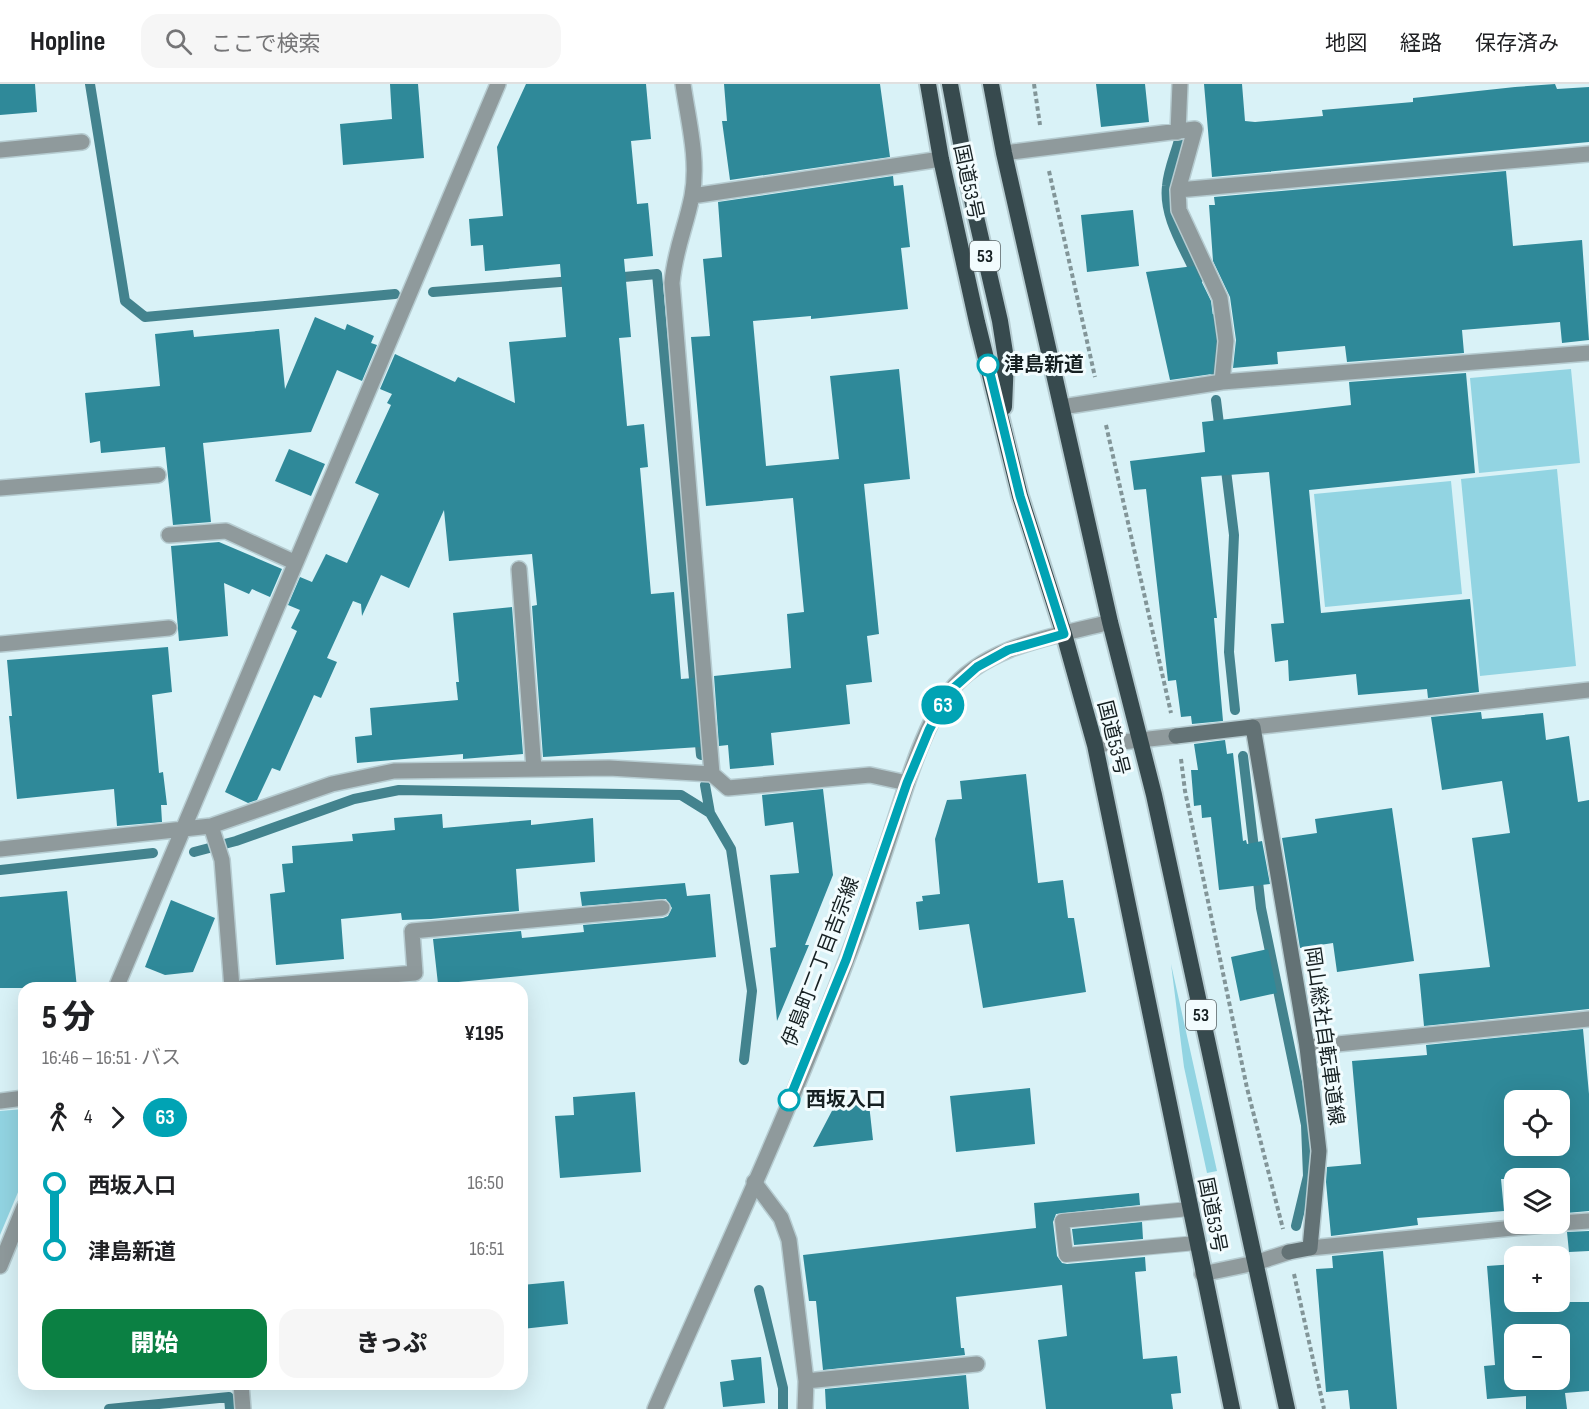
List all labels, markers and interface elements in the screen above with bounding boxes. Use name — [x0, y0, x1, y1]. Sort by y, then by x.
search box — [141, 14, 561, 68]
text: Hopline — [30, 25, 105, 58]
icon: search — [162, 25, 195, 58]
text: ここで検索 — [210, 31, 320, 58]
text: 地図 — [1325, 31, 1367, 56]
text: 経路 — [1400, 31, 1442, 56]
text: 保存済み — [1475, 31, 1559, 56]
street label: 国道53号 — [948, 142, 988, 222]
road number: 53 — [970, 241, 1000, 271]
place label: 津島新道 — [1004, 353, 1084, 377]
marker: 津島新道 — [977, 354, 999, 376]
line badge: 63 — [916, 686, 970, 724]
text: 63 — [933, 693, 953, 718]
street label: 国道53号 — [1092, 698, 1134, 778]
street label: 伊島町二丁目吉宗線 — [778, 874, 864, 1050]
street label: 岡山総社自転車道線 — [1300, 945, 1348, 1127]
text: 5 分 — [42, 998, 95, 1038]
road number: 53 — [1186, 1000, 1216, 1030]
text: ¥195 — [464, 1020, 504, 1047]
text: 16:46 – 16:51 · バス — [42, 1046, 181, 1070]
place label: 西坂入口 — [806, 1088, 886, 1112]
marker: 西坂入口 — [778, 1089, 800, 1111]
map controls — [1504, 1090, 1570, 1390]
button: locate — [1504, 1090, 1570, 1156]
icon: walk — [42, 1101, 75, 1134]
icon: forward — [101, 1101, 134, 1134]
text: 4 — [84, 1105, 92, 1129]
text: 63 — [155, 1105, 175, 1130]
button: layers — [1504, 1168, 1570, 1234]
text: 16:50 — [468, 1171, 504, 1195]
text: 西坂入口 — [88, 1173, 176, 1200]
street label: 国道53号 — [1193, 1175, 1231, 1255]
text: 16:51 — [469, 1237, 504, 1261]
text: 津島新道 — [88, 1239, 176, 1266]
button: + — [1504, 1246, 1570, 1312]
button: 開始 — [42, 1309, 267, 1378]
button: きっぷ — [279, 1309, 504, 1378]
button: − — [1504, 1324, 1570, 1390]

